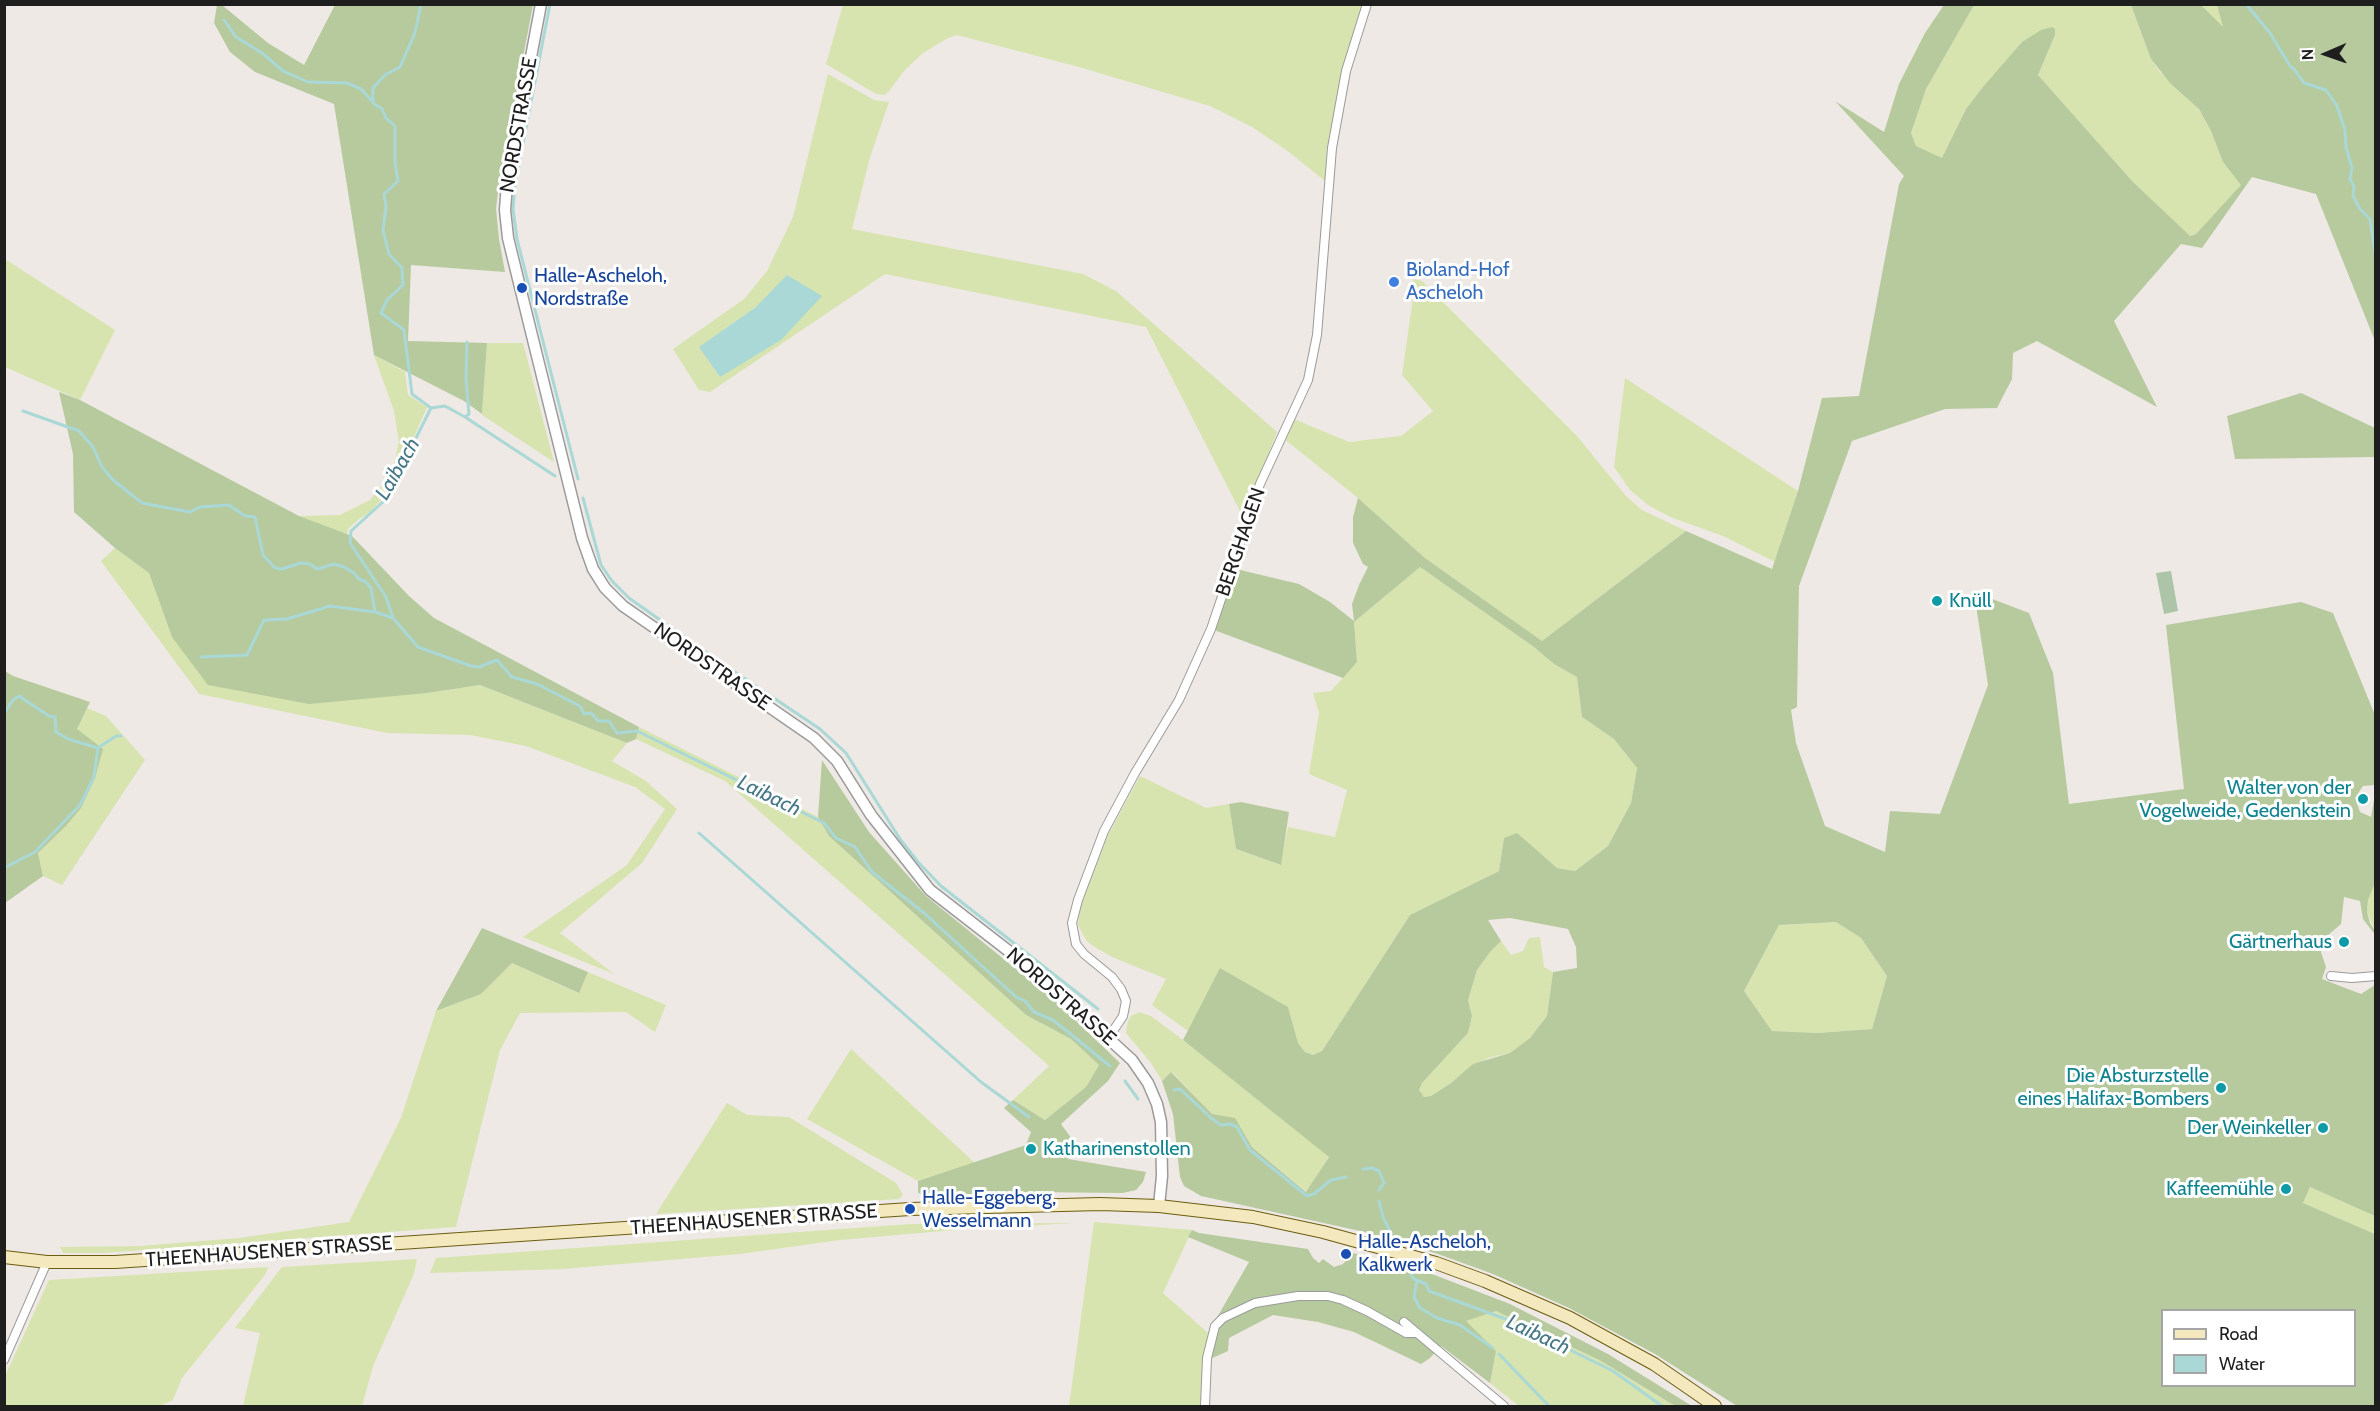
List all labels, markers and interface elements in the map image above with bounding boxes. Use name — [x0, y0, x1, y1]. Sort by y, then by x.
north arrow — [2296, 24, 2356, 84]
text: N — [2298, 49, 2317, 61]
street label: NORDSTRASSE — [495, 55, 543, 195]
place label: Bioland-Hof Ascheloh — [1406, 258, 1509, 305]
place label: Halle-Ascheloh, Nordstraße — [534, 264, 667, 311]
marker: Bioland-Hof Ascheloh — [1387, 275, 1401, 289]
marker: Halle-Ascheloh, Nordstraße — [515, 281, 529, 295]
water label: Laibach — [370, 434, 426, 504]
street label: BERGHAGEN — [1211, 485, 1271, 599]
place label: Knüll — [1949, 589, 1991, 613]
marker: Knüll — [1930, 594, 1944, 608]
street label: NORDSTRASSE — [649, 618, 775, 716]
water label: Laibach — [733, 770, 805, 822]
place label: Walter von der Vogelweide, Gedenkstein — [2139, 776, 2351, 823]
marker: Walter von der Vogelweide, Gedenkstein — [2356, 792, 2370, 806]
place label: Gärtnerhaus — [2229, 930, 2332, 954]
marker: Gärtnerhaus — [2337, 935, 2351, 949]
street label: NORDSTRASSE — [1001, 943, 1121, 1051]
place label: Die Absturzstelle eines Halifax-Bombers — [2018, 1064, 2209, 1111]
marker: Die Absturzstelle eines Halifax-Bombers — [2214, 1081, 2228, 1095]
place label: Der Weinkeller — [2187, 1116, 2311, 1140]
marker: Der Weinkeller — [2316, 1121, 2330, 1135]
place label: Katharinenstollen — [1043, 1137, 1191, 1161]
marker: Katharinenstollen — [1024, 1142, 1038, 1156]
place label: Kaffeemühle — [2166, 1177, 2274, 1201]
marker: Kaffeemühle — [2279, 1182, 2293, 1196]
place label: Halle-Eggeberg, Wesselmann — [922, 1186, 1056, 1233]
street label: THEENHAUSENER STRASSE — [630, 1199, 878, 1241]
marker: Halle-Eggeberg, Wesselmann — [903, 1202, 917, 1216]
place label: Halle-Ascheloh, Kalkwerk — [1358, 1230, 1491, 1277]
street label: THEENHAUSENER STRASSE — [145, 1231, 393, 1273]
marker: Halle-Ascheloh, Kalkwerk — [1339, 1247, 1353, 1261]
water label: Laibach — [1502, 1309, 1574, 1361]
legend — [2161, 1309, 2356, 1387]
text: Road — [2219, 1323, 2258, 1345]
text: Water — [2219, 1353, 2265, 1375]

